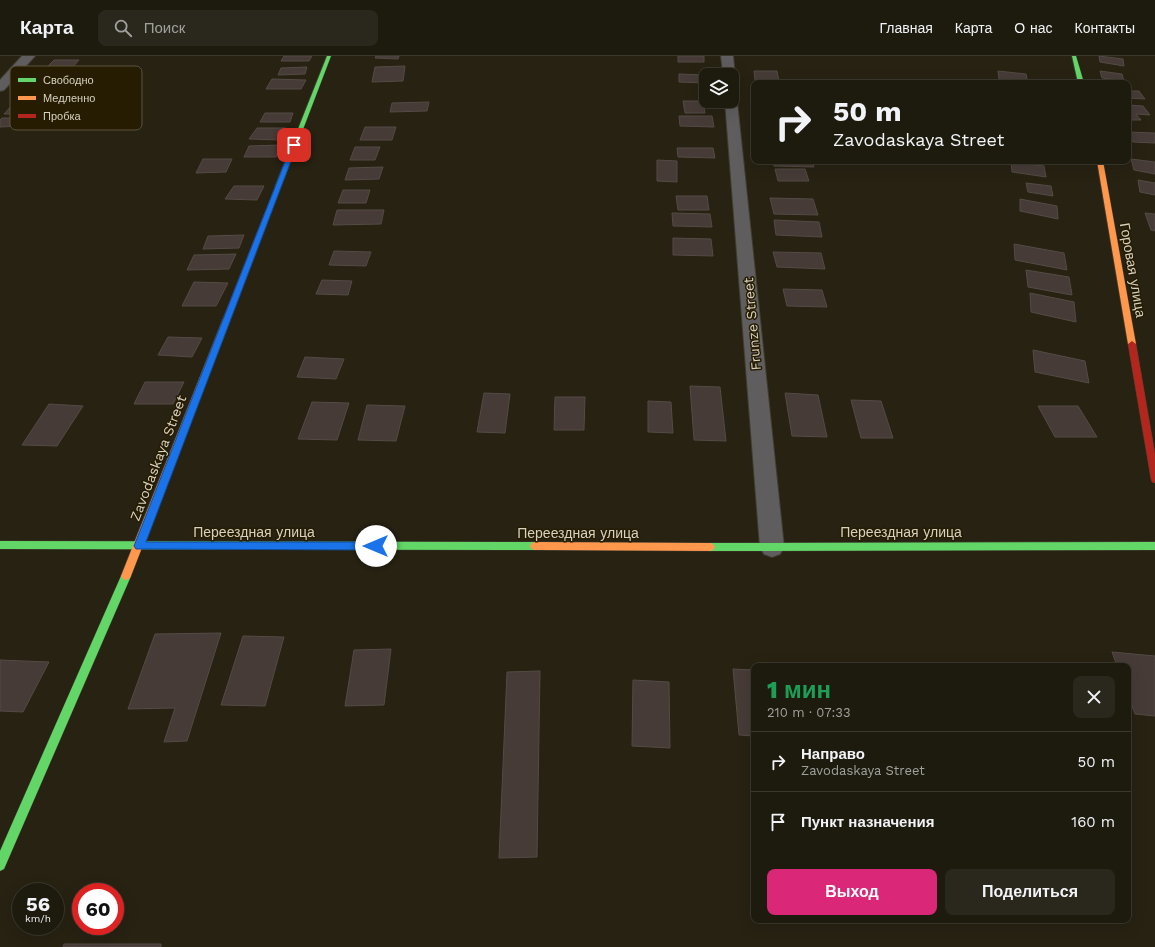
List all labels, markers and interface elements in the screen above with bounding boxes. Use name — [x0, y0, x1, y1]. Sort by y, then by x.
search box — [98, 10, 378, 46]
text: Карта — [20, 16, 74, 39]
icon: search — [112, 17, 134, 39]
text: Поиск — [144, 19, 185, 37]
text: Главная — [880, 20, 933, 36]
text: Карта — [955, 20, 992, 36]
text: О нас — [1014, 20, 1053, 36]
text: Контакты — [1075, 20, 1135, 36]
legend — [10, 66, 142, 130]
map controls — [699, 68, 739, 108]
button: layers — [699, 68, 739, 108]
text: Свободно — [43, 74, 94, 87]
text: Медленно — [43, 92, 95, 105]
text: 50 m — [833, 95, 902, 128]
icon: right — [767, 96, 819, 148]
text: Пробка — [43, 110, 81, 123]
pin — [277, 128, 311, 162]
text: Zavodaskaya Street — [833, 129, 1004, 150]
icon: arrive — [283, 134, 305, 156]
street label: Горовая улица — [1117, 221, 1149, 319]
street label: Frunze Street — [740, 277, 764, 371]
street label: Zavodaskaya Street — [127, 393, 189, 523]
street label: Переездная улица — [193, 524, 315, 540]
street label: Переездная улица — [840, 524, 962, 540]
position arrow — [355, 525, 397, 567]
street label: Переездная улица — [517, 525, 639, 541]
text: 1 мин — [767, 676, 831, 704]
button: close — [1073, 676, 1115, 718]
text: 210 m · 07:33 — [767, 705, 851, 720]
text: Направо — [801, 745, 865, 763]
icon: right — [767, 751, 789, 773]
text: 50 m — [1078, 753, 1115, 771]
text: Zavodaskaya Street — [801, 763, 925, 778]
icon: arrive — [767, 811, 789, 833]
text: Пункт назначения — [801, 813, 934, 831]
text: 160 m — [1071, 813, 1115, 831]
button: Выход — [767, 869, 937, 915]
button: Поделиться — [945, 869, 1115, 915]
speed limit sign: 60 — [72, 883, 124, 935]
text: 56 — [26, 892, 50, 916]
text: km/h — [25, 913, 51, 924]

